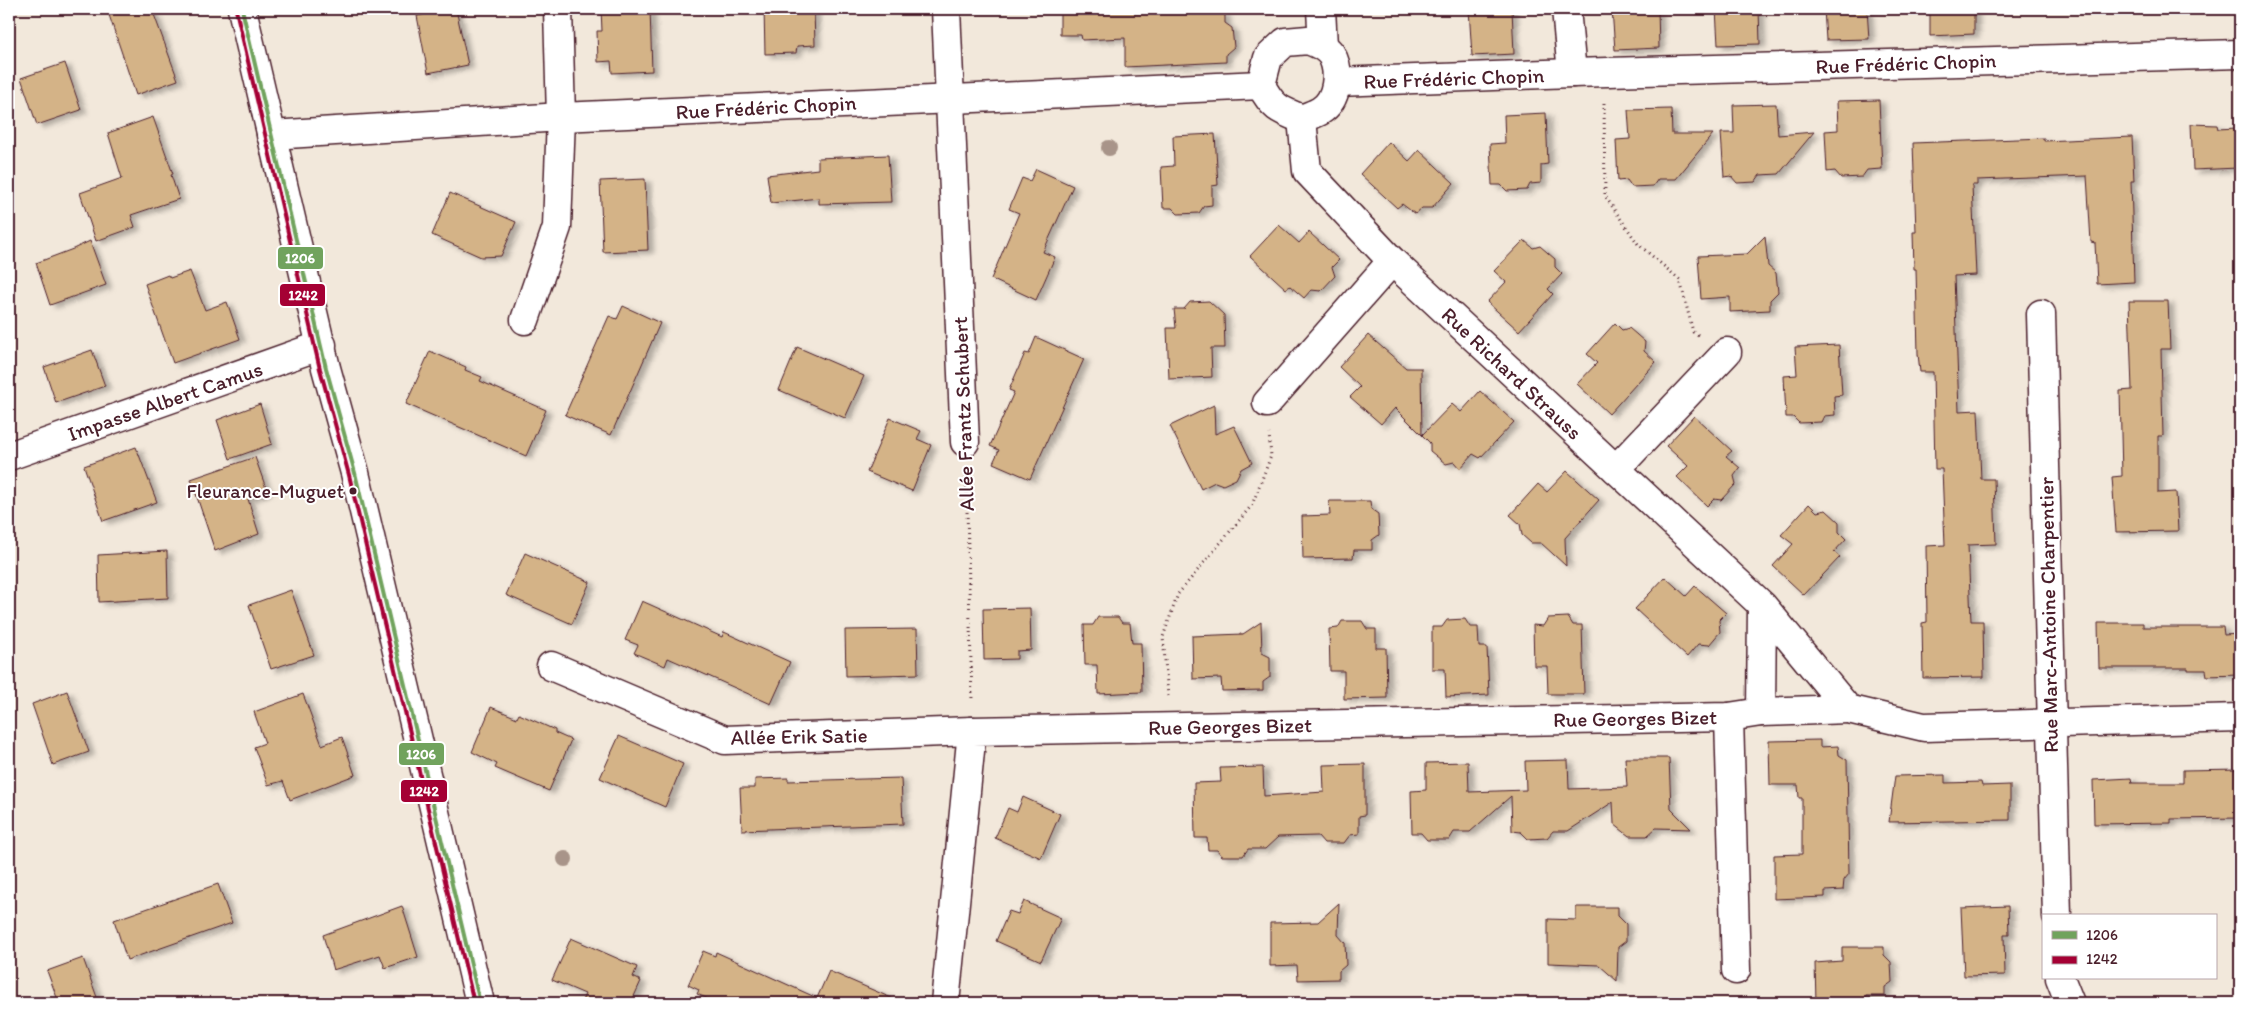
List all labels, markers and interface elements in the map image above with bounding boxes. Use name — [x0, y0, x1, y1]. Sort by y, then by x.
street label: Rue Frédéric Chopin — [1815, 47, 1997, 79]
street label: Rue Frédéric Chopin — [1363, 62, 1545, 94]
street label: Rue Frédéric Chopin — [675, 90, 857, 124]
line badge: 1206 — [277, 246, 324, 270]
text: 1206 — [285, 250, 316, 267]
line badge: 1242 — [279, 283, 326, 307]
text: 1242 — [288, 287, 318, 304]
street label: Rue Richard Strauss — [1437, 302, 1587, 444]
street label: Allée Frantz Schubert — [947, 316, 979, 512]
street label: Impasse Albert Camus — [64, 356, 266, 446]
street label: Rue Marc-Antoine Charpentier — [2033, 477, 2063, 753]
place label: Fleurance-Muguet — [186, 479, 344, 503]
marker: Fleurance-Muguet — [348, 486, 358, 496]
street label: Rue Georges Bizet — [1553, 704, 1717, 732]
street label: Rue Georges Bizet — [1148, 712, 1312, 740]
street label: Allée Erik Satie — [730, 722, 868, 750]
line badge: 1206 — [398, 742, 445, 766]
text: 1206 — [406, 746, 437, 763]
line badge: 1242 — [400, 779, 448, 803]
text: 1242 — [409, 783, 439, 800]
legend — [2042, 914, 2216, 980]
text: 1206 — [2086, 926, 2118, 944]
text: 1242 — [2086, 950, 2118, 968]

